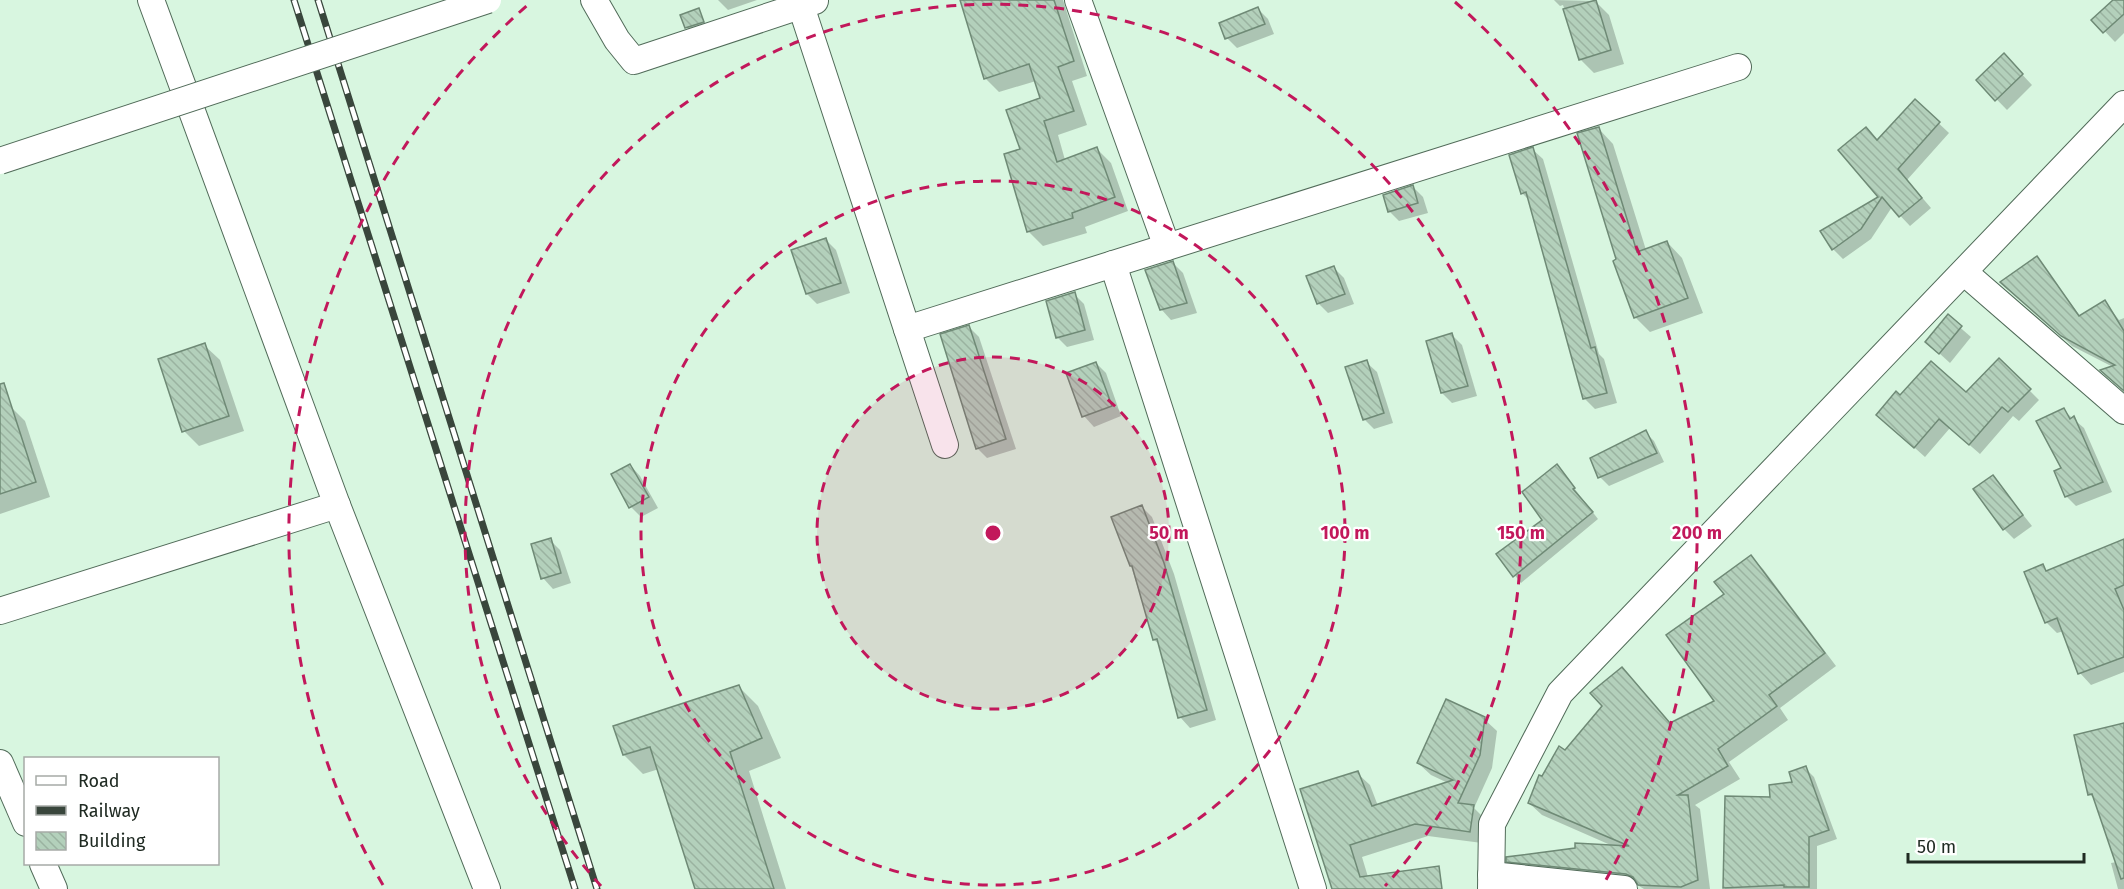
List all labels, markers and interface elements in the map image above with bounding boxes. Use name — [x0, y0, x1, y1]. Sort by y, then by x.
text: 50 m — [1149, 522, 1189, 544]
text: 100 m — [1321, 522, 1369, 544]
text: 150 m — [1497, 522, 1545, 544]
text: 200 m — [1672, 522, 1722, 544]
centre of rings — [983, 523, 1003, 543]
legend — [24, 757, 219, 865]
text: Road — [78, 770, 120, 792]
text: Railway — [78, 800, 140, 822]
scale bar — [1908, 826, 2084, 864]
text: Building — [78, 830, 146, 852]
text: 50 m — [1917, 836, 1956, 858]

